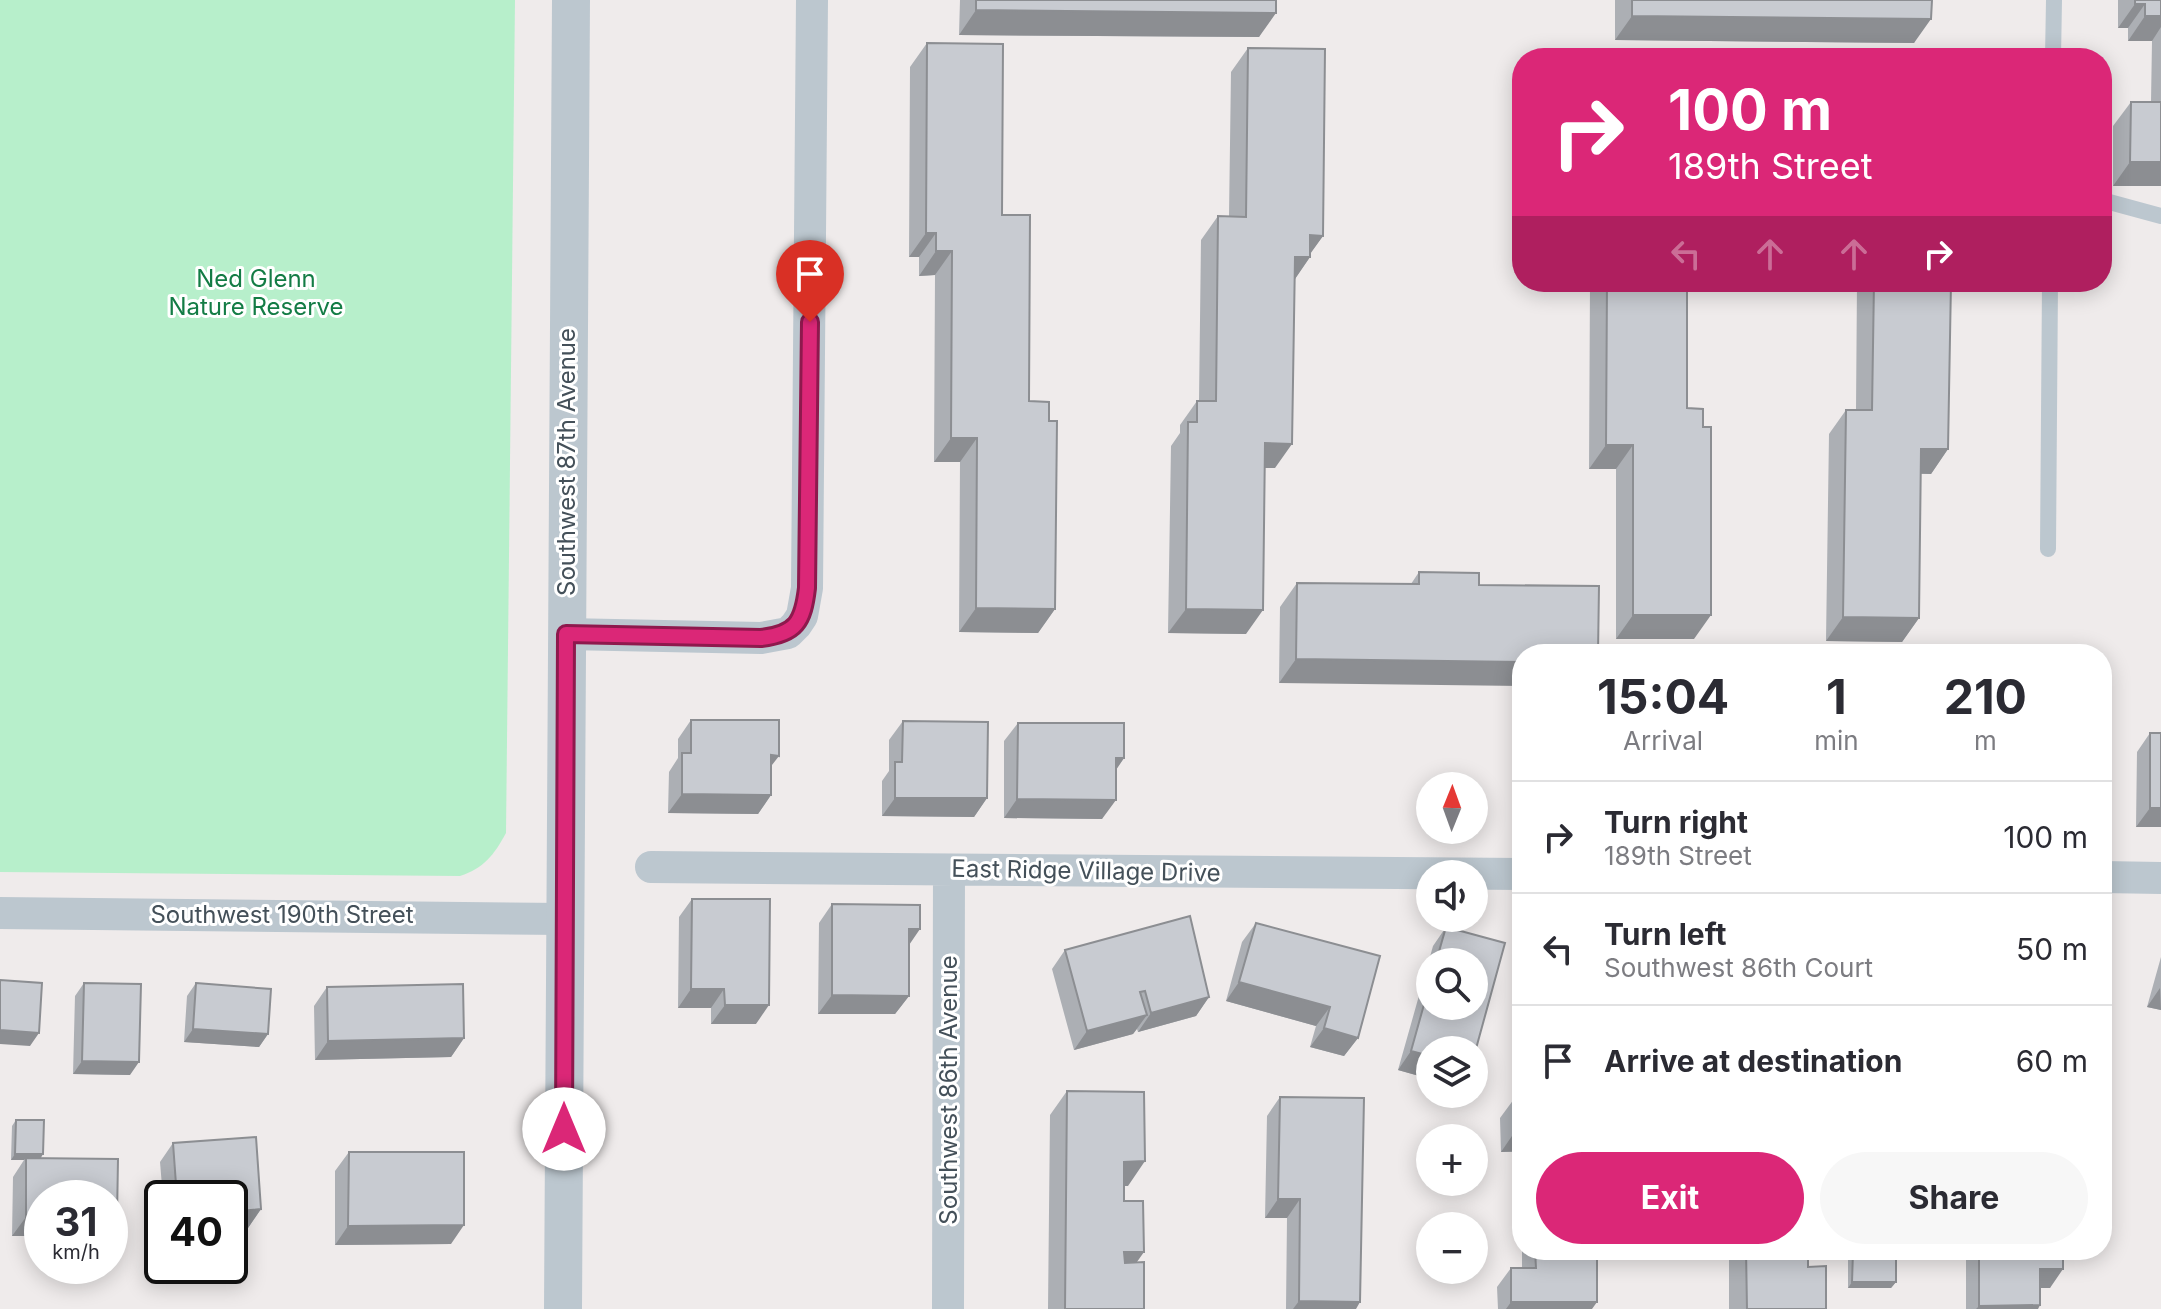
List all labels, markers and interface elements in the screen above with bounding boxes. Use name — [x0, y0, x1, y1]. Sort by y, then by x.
text: 100 m — [1668, 76, 1832, 144]
icon: right — [1536, 80, 1640, 184]
text: 189th Street — [1668, 144, 1873, 188]
icon: left — [1664, 232, 1708, 276]
icon: ahead — [1748, 232, 1792, 276]
icon: ahead — [1832, 232, 1876, 276]
icon: right — [1916, 232, 1960, 276]
pin — [776, 240, 844, 322]
icon: arrive — [788, 252, 832, 296]
park label: Ned Glenn Nature Reserve — [168, 264, 344, 321]
street label: Southwest 87th Avenue — [552, 328, 581, 596]
text: 15:04 — [1597, 667, 1729, 726]
text: 1 — [1826, 667, 1847, 726]
text: 210 — [1944, 667, 2027, 726]
text: Arrival — [1623, 725, 1703, 756]
text: min — [1814, 725, 1859, 756]
text: m — [1974, 725, 1997, 756]
north arrow — [1416, 772, 1488, 844]
map controls — [1416, 772, 1488, 1284]
text: Turn right — [1604, 804, 1748, 840]
icon: right — [1536, 815, 1580, 859]
text: 100 m — [2003, 819, 2088, 855]
text: 189th Street — [1604, 840, 1752, 871]
street label: East Ridge Village Drive — [951, 854, 1221, 887]
button: sound — [1416, 860, 1488, 932]
street label: Southwest 190th Street — [150, 900, 414, 929]
text: Turn left — [1604, 916, 1726, 952]
icon: left — [1536, 927, 1580, 971]
text: 50 m — [2016, 931, 2088, 967]
button: search — [1416, 948, 1488, 1020]
text: Southwest 86th Court — [1604, 952, 1873, 983]
street label: Southwest 86th Avenue — [934, 955, 963, 1225]
button: layers — [1416, 1036, 1488, 1108]
icon: arrive — [1536, 1039, 1580, 1083]
text: Arrive at destination — [1604, 1043, 1902, 1079]
text: 60 m — [2016, 1043, 2088, 1079]
position arrow — [522, 1087, 606, 1171]
button: + — [1416, 1124, 1488, 1196]
button: Exit — [1536, 1152, 1804, 1244]
button: Share — [1820, 1152, 2088, 1244]
speed limit sign: 40 — [144, 1180, 248, 1284]
text: 31 — [54, 1197, 98, 1246]
button: − — [1416, 1212, 1488, 1284]
text: km/h — [52, 1240, 100, 1264]

